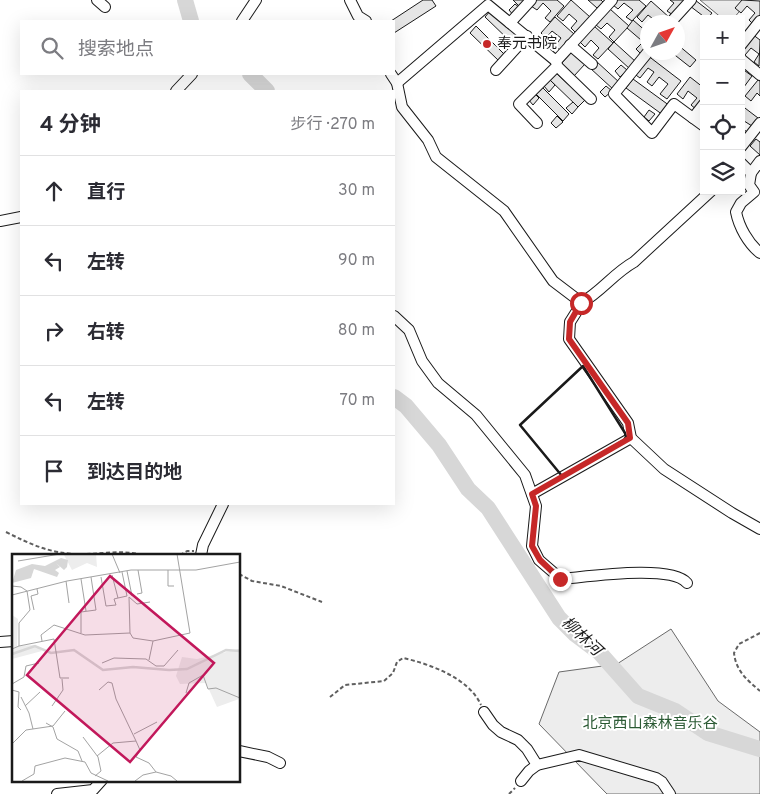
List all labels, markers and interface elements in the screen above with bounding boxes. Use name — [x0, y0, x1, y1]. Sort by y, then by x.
north arrow — [640, 15, 685, 60]
map controls — [700, 15, 745, 195]
button: + — [700, 15, 745, 60]
search box — [20, 20, 395, 75]
icon: search — [38, 34, 66, 62]
place label: 奉元书院 — [497, 35, 557, 54]
text: 搜索地点 — [78, 38, 154, 62]
marker: 奉元书院 — [481, 38, 493, 50]
button: − — [700, 60, 745, 105]
button: locate — [700, 105, 745, 150]
text: 4 分钟 — [40, 112, 101, 139]
text: 步行 · 270 m — [290, 115, 375, 135]
button: layers — [700, 150, 745, 195]
icon: ahead — [40, 177, 68, 205]
text: 直行 — [87, 181, 125, 205]
text: 30 m — [338, 181, 375, 201]
icon: left — [40, 247, 68, 275]
text: 左转 — [87, 251, 125, 275]
text: 90 m — [338, 251, 375, 271]
route start — [570, 292, 593, 315]
icon: right — [40, 317, 68, 345]
text: 右转 — [87, 321, 125, 345]
text: 80 m — [338, 321, 375, 341]
icon: left — [40, 387, 68, 415]
text: 左转 — [87, 391, 125, 415]
text: 70 m — [340, 391, 375, 411]
icon: arrive — [40, 457, 68, 485]
text: 到达目的地 — [87, 461, 182, 485]
inset map — [12, 554, 240, 782]
route end — [549, 568, 572, 591]
water label: 柳林河 — [557, 613, 608, 663]
park label: 北京西山森林音乐谷 — [582, 714, 718, 734]

